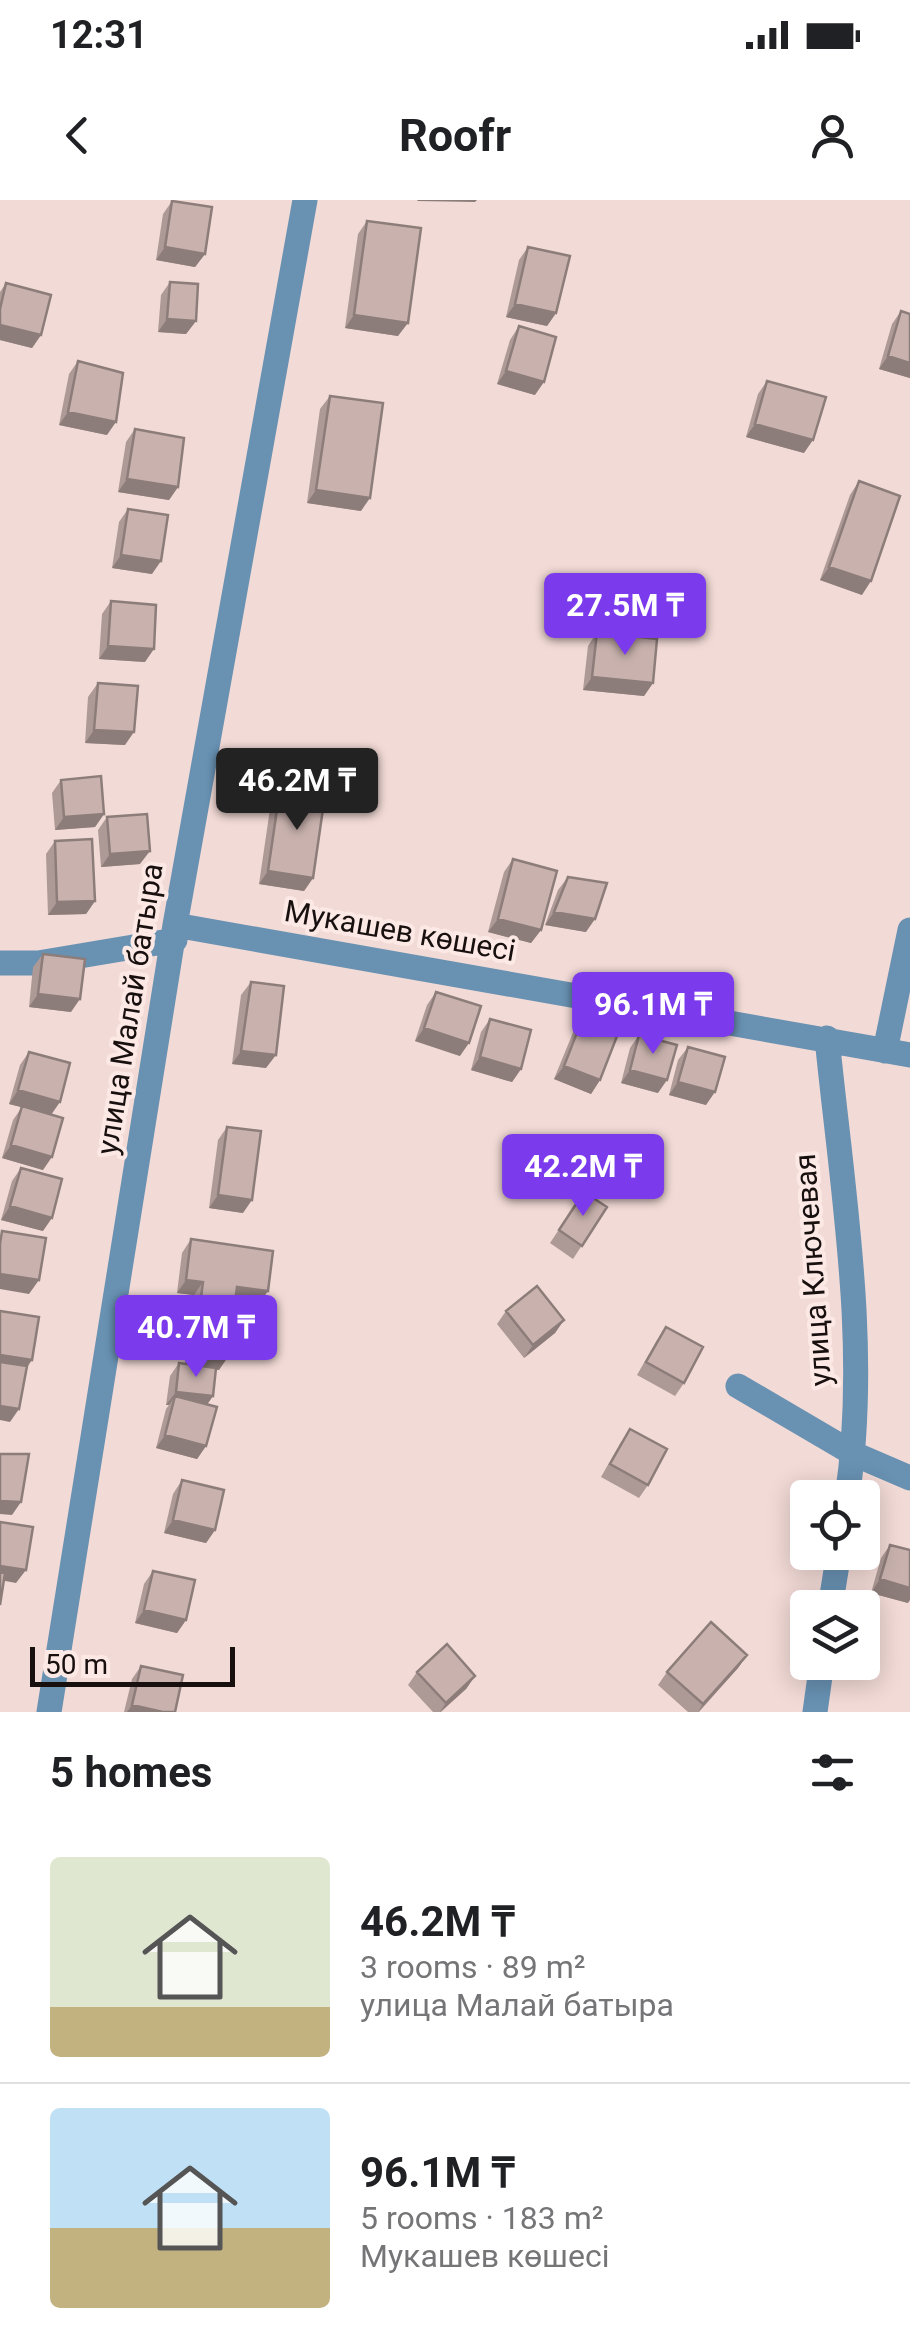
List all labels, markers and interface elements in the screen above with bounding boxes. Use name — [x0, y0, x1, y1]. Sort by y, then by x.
text: 12:31 — [50, 13, 148, 57]
icon: back — [50, 108, 105, 163]
icon: person — [805, 108, 860, 163]
text: Roofr — [399, 109, 511, 162]
pin: 27.5M ₸ — [533, 573, 717, 658]
text: 27.5M ₸ — [566, 586, 684, 624]
pin: 46.2M ₸ — [205, 748, 389, 833]
text: 46.2M ₸ — [238, 761, 356, 799]
street label: улица Малай батыра — [89, 861, 170, 1157]
street label: Мукашев көшесі — [282, 893, 518, 968]
pin: 96.1M ₸ — [561, 972, 745, 1057]
text: 96.1M ₸ — [594, 985, 712, 1023]
pin: 42.2M ₸ — [491, 1134, 675, 1219]
text: 42.2M ₸ — [524, 1147, 642, 1185]
street label: улица Ключевая — [787, 1153, 838, 1388]
pin: 40.7M ₸ — [104, 1295, 288, 1380]
text: 40.7M ₸ — [137, 1308, 255, 1346]
map controls — [790, 1480, 880, 1680]
button: locate — [790, 1480, 880, 1570]
button: layers — [790, 1590, 880, 1680]
scale bar — [30, 1642, 235, 1686]
text: 50 m — [45, 1648, 108, 1681]
icon: filters — [805, 1745, 860, 1800]
text: 5 homes — [50, 1748, 212, 1797]
icon: home — [130, 1897, 250, 2017]
text: 46.2M ₸ — [360, 1897, 515, 1946]
text: 3 rooms · 89 m² — [360, 1948, 585, 1986]
text: улица Малай батыра — [360, 1986, 674, 2024]
icon: home — [130, 2148, 250, 2268]
text: 96.1M ₸ — [360, 2148, 515, 2197]
text: 5 rooms · 183 m² — [360, 2199, 603, 2237]
text: Мукашев көшесі — [360, 2237, 610, 2275]

